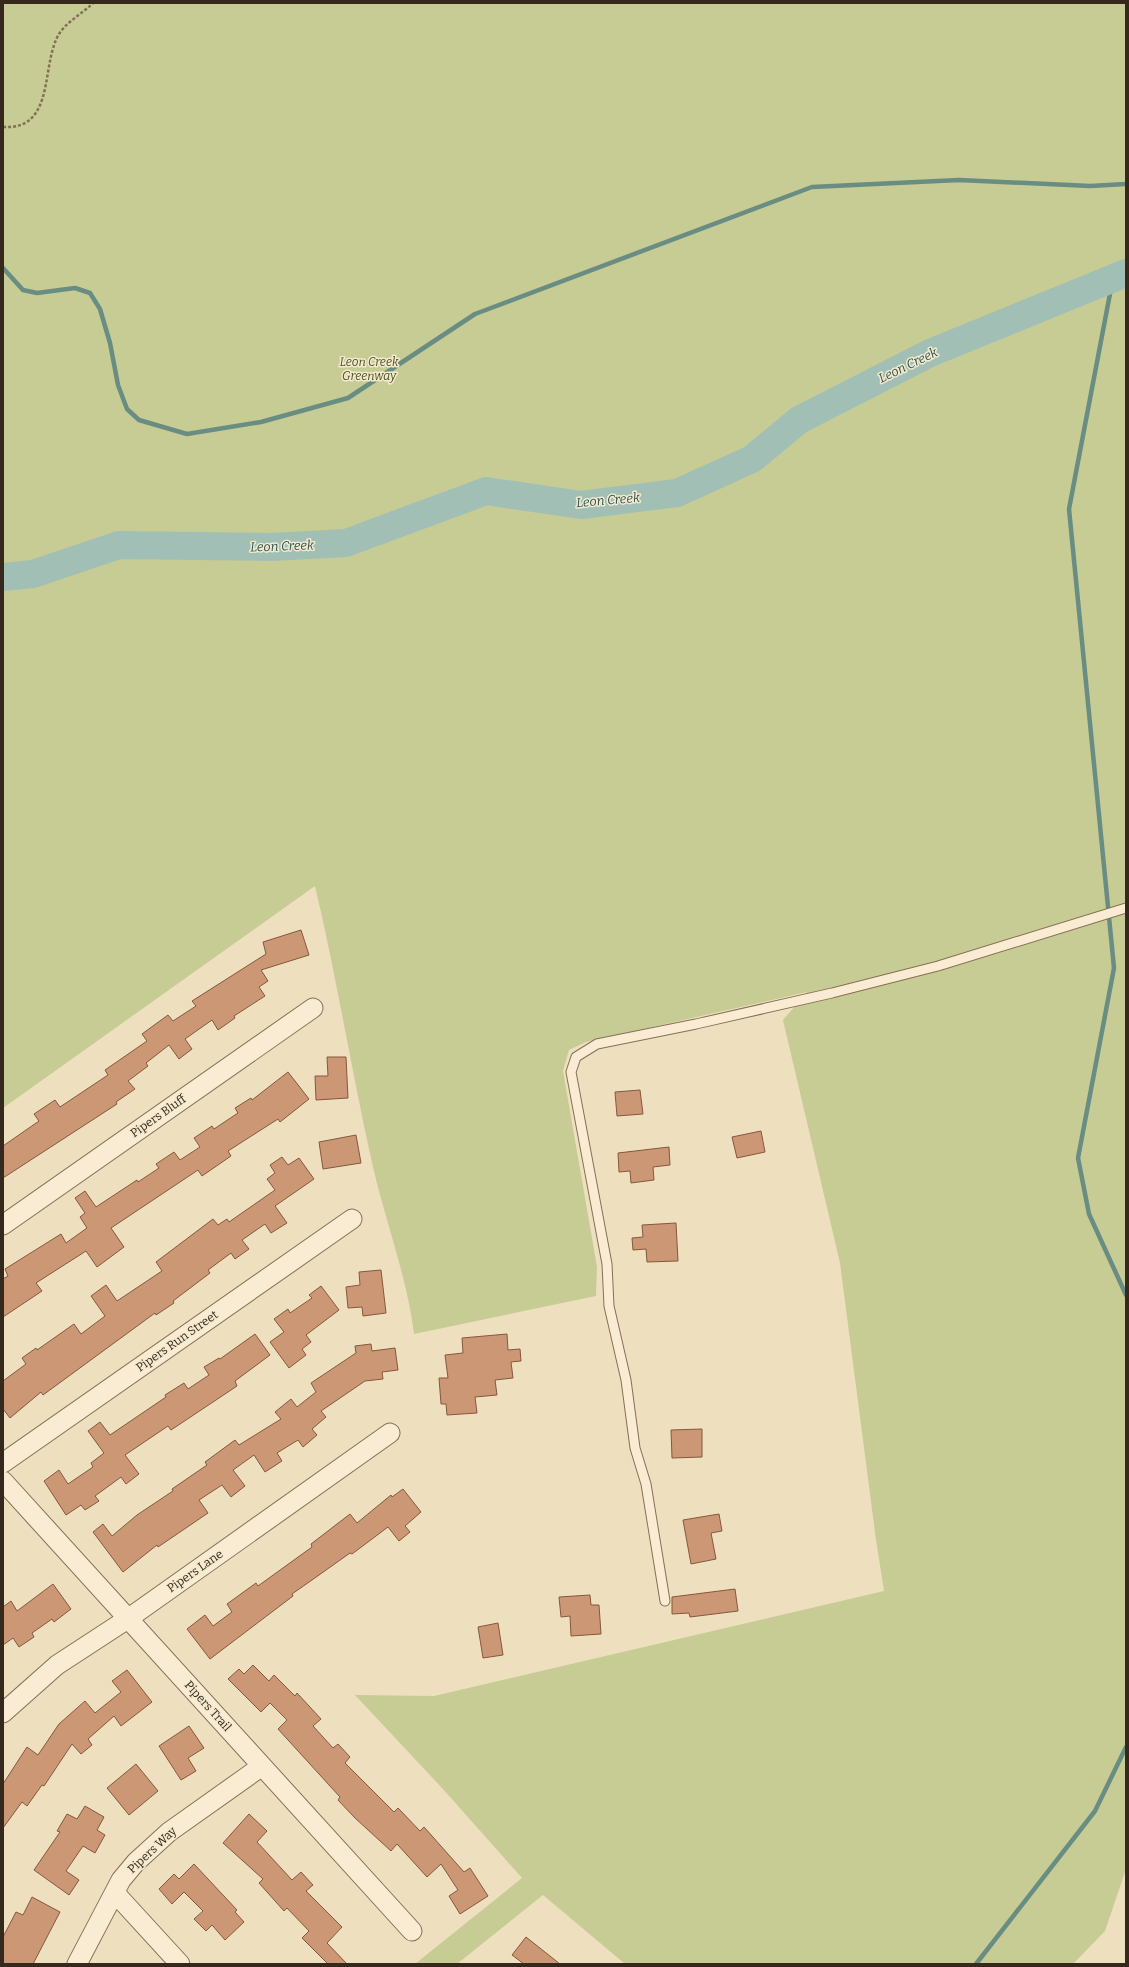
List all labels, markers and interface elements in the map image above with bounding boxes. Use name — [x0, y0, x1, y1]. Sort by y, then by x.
water label: Leon Creek — [876, 344, 941, 386]
park label: Leon Creek Greenway — [340, 355, 399, 383]
water label: Leon Creek — [576, 490, 641, 510]
water label: Leon Creek — [250, 537, 315, 555]
street label: Pipers Bluff — [128, 1091, 189, 1140]
street label: Pipers Run Street — [133, 1307, 221, 1374]
street label: Pipers Lane — [164, 1547, 226, 1595]
street label: Pipers Trail — [182, 1678, 235, 1734]
street label: Pipers Way — [125, 1823, 180, 1876]

